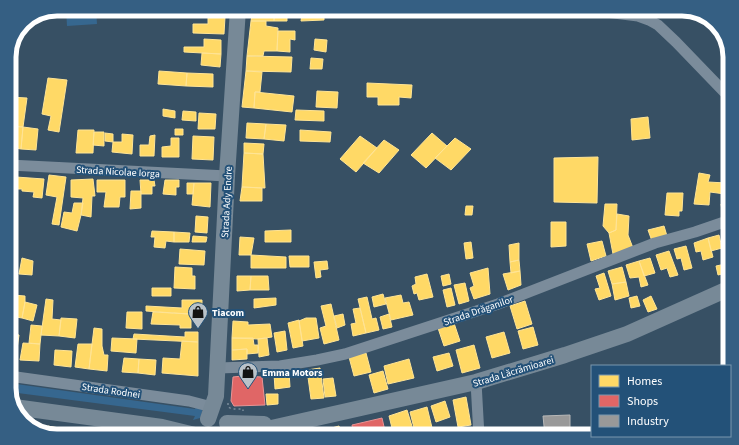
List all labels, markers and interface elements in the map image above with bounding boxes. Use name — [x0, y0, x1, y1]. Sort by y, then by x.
street label: Strada Nicolae Iorga — [76, 163, 160, 181]
street label: Strada Ady Endre — [218, 166, 236, 238]
street label: Strada Drăganilor — [442, 292, 516, 329]
shop icon: Tiacom — [187, 301, 209, 329]
place label: Tiacom — [212, 306, 244, 320]
street label: Strada Lăcrămioarei — [471, 353, 555, 391]
shop icon: Emma Motors — [237, 361, 259, 389]
legend — [591, 365, 731, 437]
place label: Emma Motors — [262, 366, 323, 380]
text: Homes — [627, 373, 662, 390]
street label: Strada Rodnei — [81, 380, 141, 402]
text: Shops — [627, 393, 658, 410]
text: Industry — [627, 413, 669, 430]

